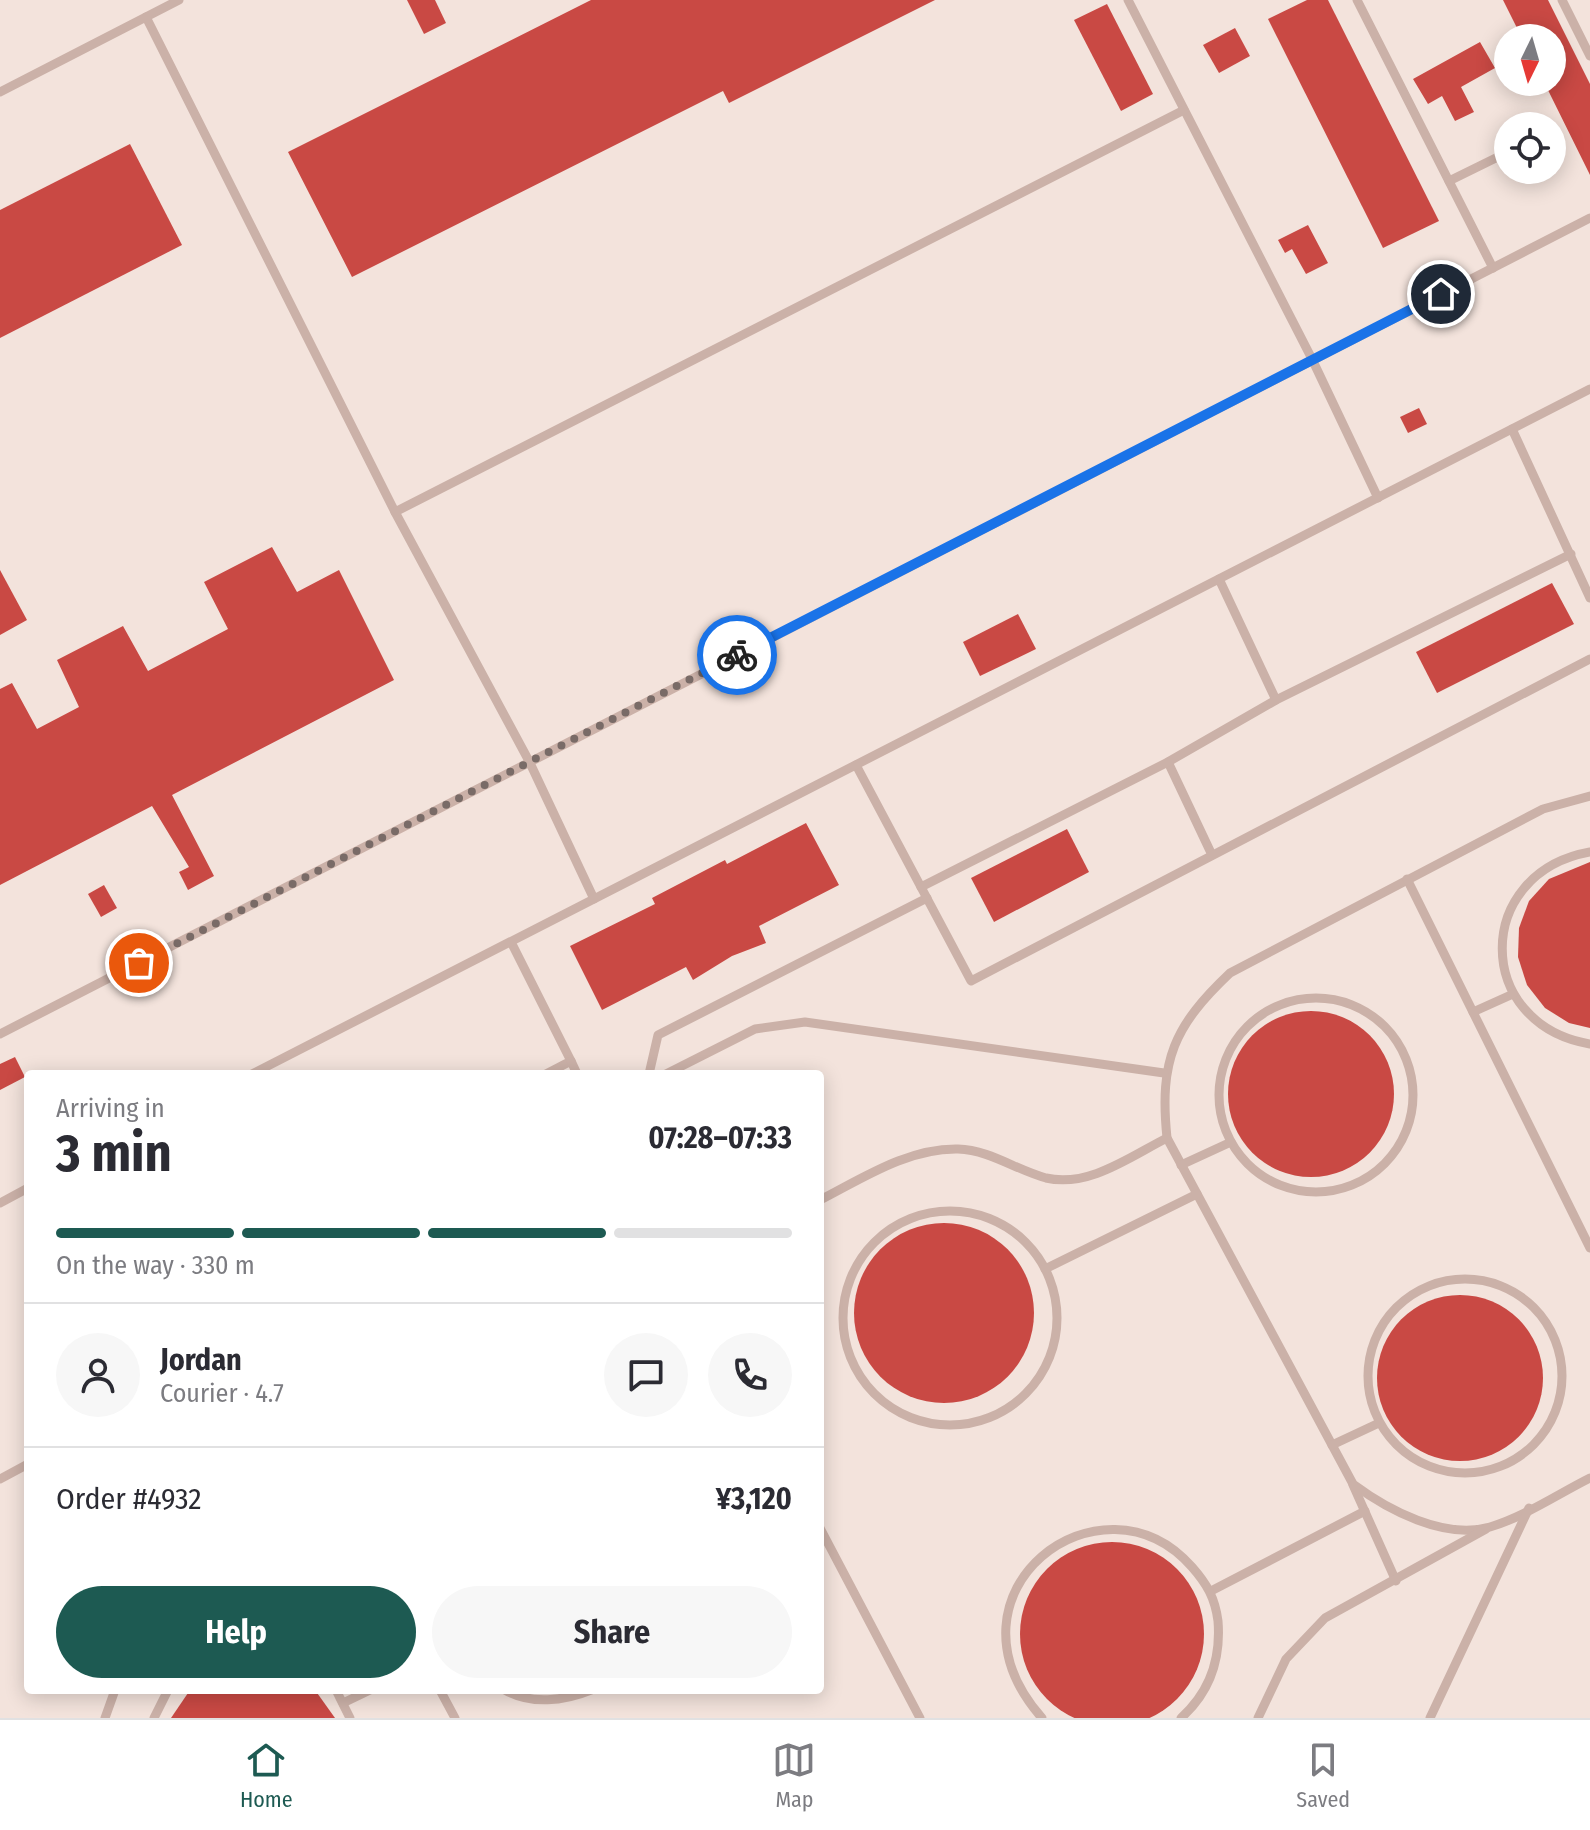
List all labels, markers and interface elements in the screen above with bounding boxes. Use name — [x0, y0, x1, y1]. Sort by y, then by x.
north arrow — [1494, 24, 1566, 96]
map controls — [1494, 24, 1566, 184]
button: locate — [1494, 112, 1566, 184]
pin — [1407, 260, 1475, 328]
icon: home — [1419, 272, 1463, 316]
courier — [697, 615, 777, 695]
icon: bike — [715, 633, 759, 677]
pin — [105, 929, 173, 997]
icon: bag — [117, 941, 161, 985]
text: Arriving in — [56, 1093, 165, 1124]
text: 07:28–07:33 — [648, 1120, 792, 1156]
text: 3 min — [56, 1122, 172, 1185]
text: On the way · 330 m — [56, 1250, 255, 1281]
button: person — [56, 1333, 140, 1417]
button: chat — [604, 1333, 688, 1417]
button: phone — [708, 1333, 792, 1417]
text: Jordan — [160, 1342, 242, 1378]
text: Courier · 4.7 — [160, 1378, 284, 1409]
text: Order #4932 — [56, 1481, 202, 1517]
text: ¥3,120 — [716, 1481, 792, 1517]
button: Help — [56, 1586, 416, 1678]
button: Share — [432, 1586, 792, 1678]
tab: Home — [240, 1738, 293, 1813]
tab: Map — [772, 1738, 816, 1813]
tab: Saved — [1296, 1738, 1350, 1813]

